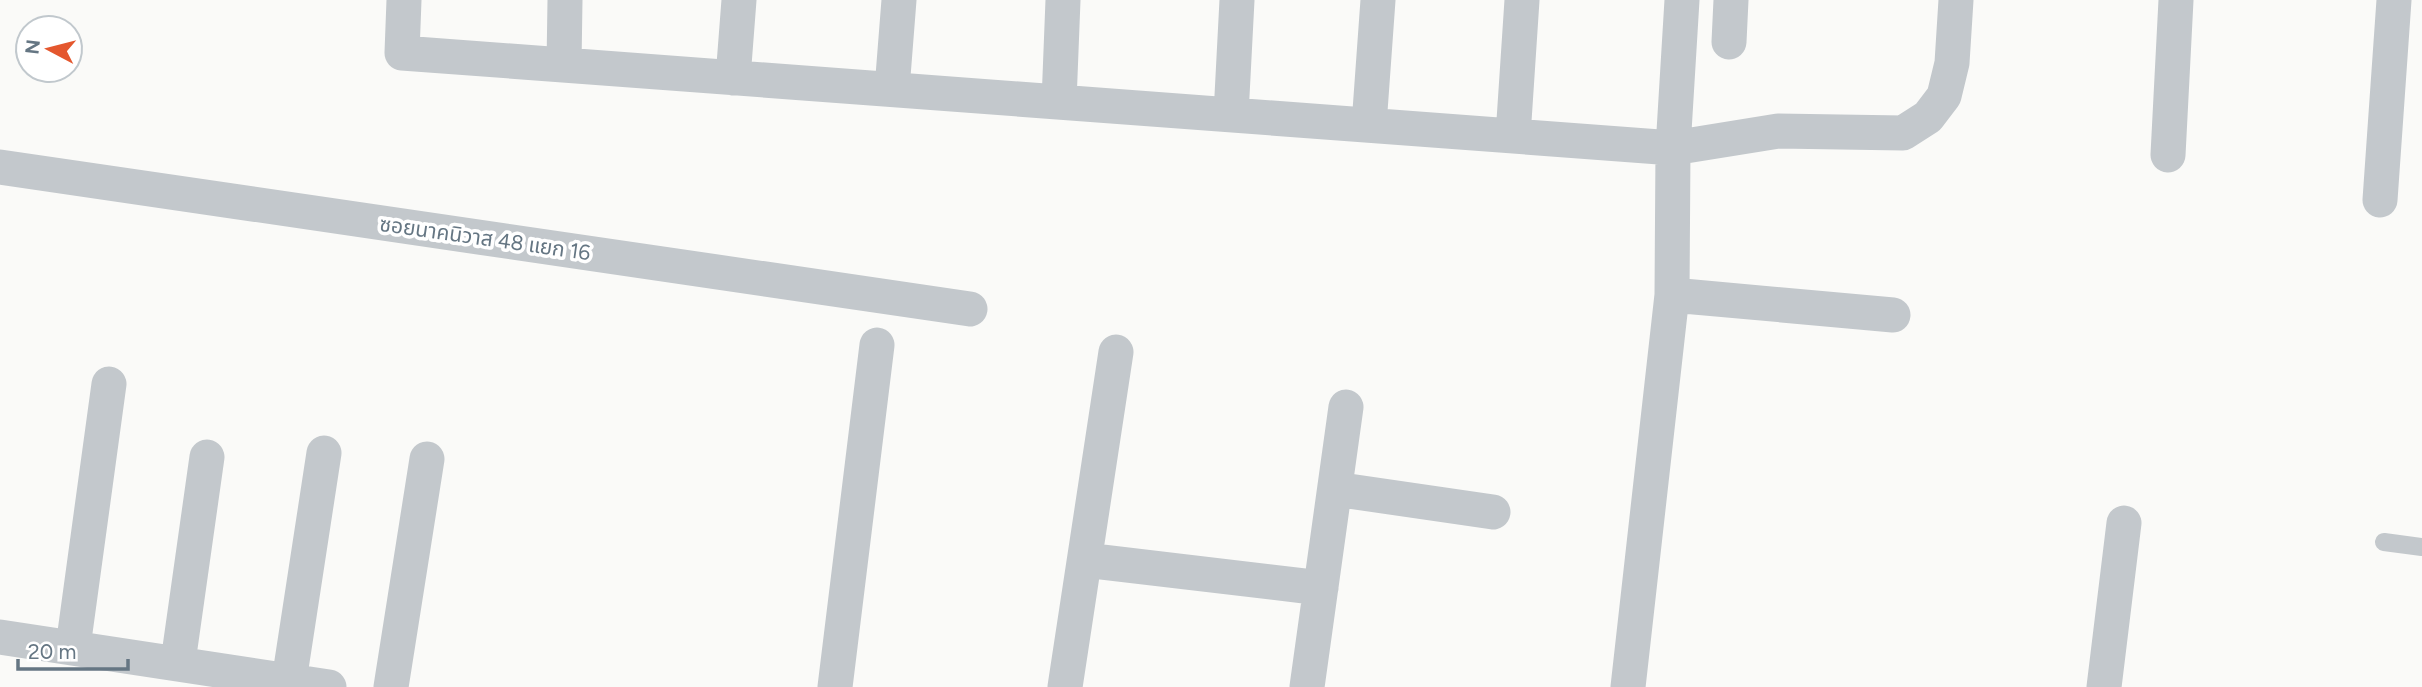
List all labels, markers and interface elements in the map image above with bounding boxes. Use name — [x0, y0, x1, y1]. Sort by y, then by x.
north arrow — [14, 14, 84, 84]
text: N — [20, 38, 45, 56]
street label: ซอยนาคนิวาส 48 แยก 16 — [378, 211, 592, 265]
scale bar — [18, 628, 128, 672]
text: 20 m — [28, 639, 76, 664]

